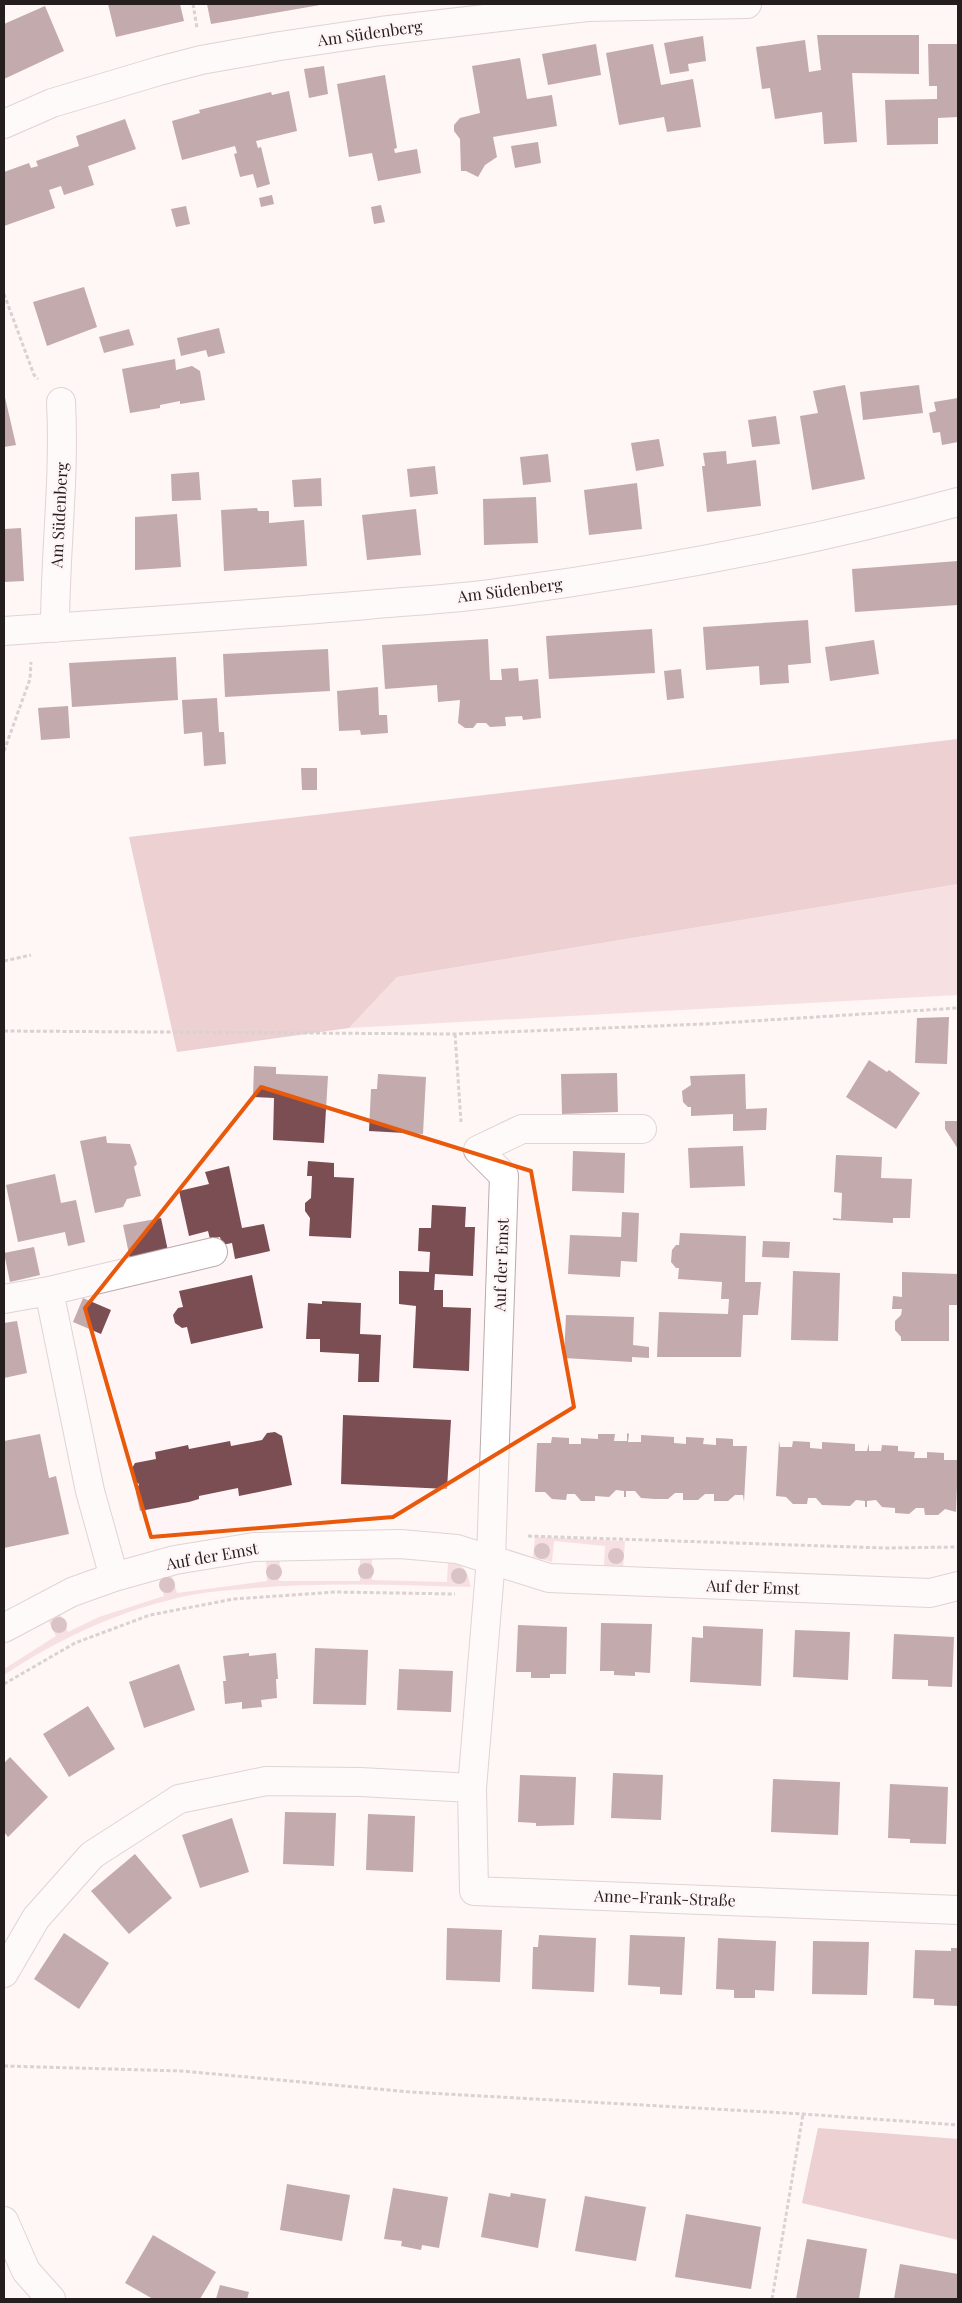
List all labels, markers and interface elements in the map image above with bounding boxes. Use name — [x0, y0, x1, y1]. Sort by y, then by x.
street label: Am Südenberg — [315, 15, 424, 50]
street label: Am Südenberg — [45, 461, 72, 569]
street label: Am Südenberg — [455, 573, 564, 606]
street label: Auf der Emst — [488, 1218, 513, 1313]
street label: Auf der Emst — [163, 1537, 260, 1574]
street label: Auf der Emst — [705, 1574, 800, 1599]
street label: Anne-Frank-Straße — [593, 1884, 736, 1910]

